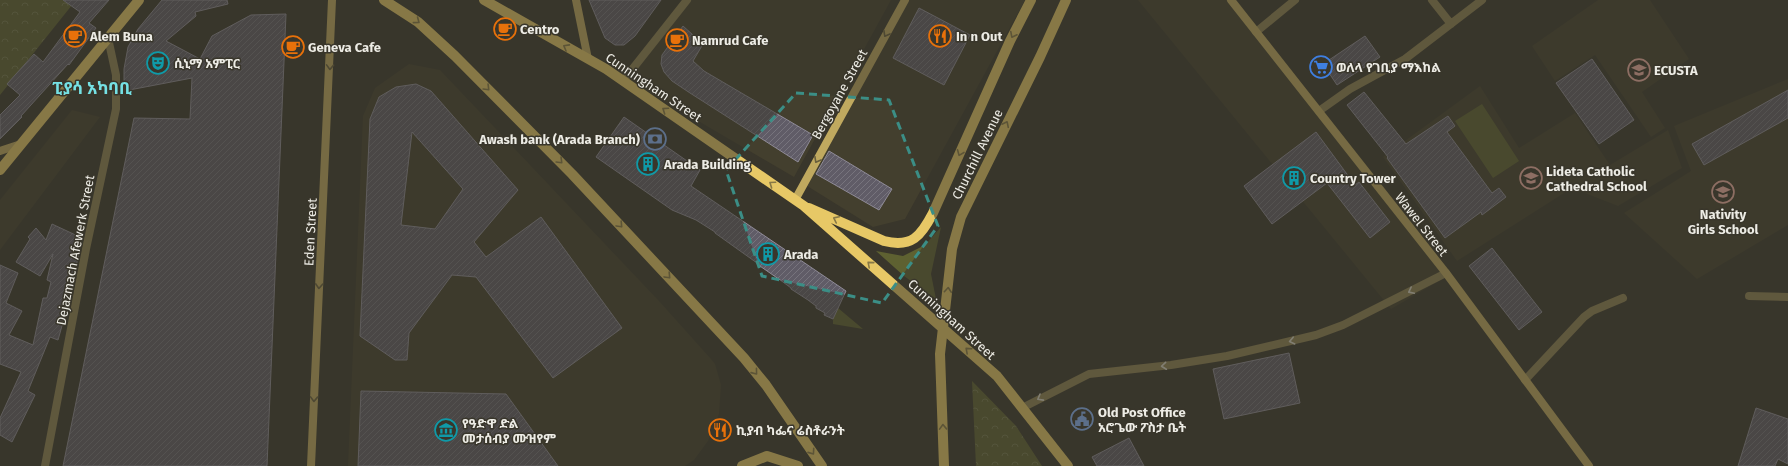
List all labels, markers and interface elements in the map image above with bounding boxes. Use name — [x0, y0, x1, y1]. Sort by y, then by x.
cafe icon: Centro — [492, 16, 518, 42]
one-way arrow — [412, 17, 419, 24]
place label: Centro — [520, 22, 560, 37]
cafe icon: Alem Buna — [62, 23, 88, 49]
restaurant icon: In n Out — [927, 23, 953, 49]
cafe icon: Namrud Cafe — [664, 27, 690, 53]
place label: Alem Buna — [89, 29, 153, 44]
place label: In n Out — [956, 29, 1003, 44]
one-way arrow — [884, 30, 891, 37]
one-way arrow — [1011, 30, 1018, 38]
place label: Namrud Cafe — [692, 33, 768, 48]
cafe icon: Geneva Cafe — [280, 34, 306, 60]
place label: Geneva Cafe — [308, 40, 381, 55]
one-way arrow — [563, 44, 570, 51]
street label: Bergoyane Street — [808, 46, 871, 142]
theatre icon: ሲኒማ አምፒር — [145, 50, 171, 76]
street label: Cunningham Street — [603, 50, 705, 125]
supermarket icon: ወለላ የገቢያ ማእከል — [1308, 54, 1334, 80]
place label: ሲኒማ አምፒር — [174, 56, 241, 71]
school or university icon: ECUSTA — [1626, 57, 1652, 83]
place label: ወለላ የገቢያ ማእከል — [1336, 60, 1441, 75]
place label: ECUSTA — [1654, 63, 1698, 78]
one-way arrow — [325, 64, 334, 70]
district label: ፒያሳ አካባቢ — [52, 78, 132, 99]
one-way arrow — [482, 83, 490, 91]
one-way arrow — [662, 107, 669, 115]
street label: Churchill Avenue — [949, 107, 1006, 202]
one-way arrow — [1002, 121, 1009, 128]
bank icon: Awash bank (Arada Branch) — [642, 126, 668, 152]
place label: Awash bank (Arada Branch) — [478, 132, 640, 147]
one-way arrow — [956, 149, 964, 156]
building icon: Arada Building — [635, 151, 661, 177]
one-way arrow — [555, 156, 563, 164]
one-way arrow — [814, 156, 821, 163]
place label: Arada Building — [663, 157, 751, 172]
place label: Lideta Catholic Cathedral School — [1546, 164, 1647, 194]
building icon: Country Tower — [1281, 165, 1307, 191]
school or university icon: Lideta Catholic Cathedral School — [1518, 165, 1544, 191]
place label: Country Tower — [1310, 171, 1397, 186]
street label: Dejazmach Afewerk Street — [54, 173, 97, 327]
school or university icon: Nativity Girls School — [1710, 179, 1736, 205]
one-way arrow — [769, 181, 776, 189]
street label: Wawel Street — [1392, 190, 1451, 259]
street label: Eden Street — [301, 197, 320, 266]
place label: Nativity Girls School — [1688, 207, 1758, 237]
one-way arrow — [833, 216, 840, 224]
one-way arrow — [615, 220, 623, 228]
building icon: Arada — [755, 241, 781, 267]
place label: Arada — [783, 247, 818, 262]
one-way arrow — [867, 262, 875, 269]
one-way arrow — [663, 272, 670, 279]
street label: Cunningham Street — [905, 276, 999, 363]
one-way arrow — [315, 283, 323, 289]
one-way arrow — [1408, 286, 1415, 293]
one-way arrow — [943, 287, 952, 293]
one-way arrow — [1288, 336, 1295, 344]
one-way arrow — [965, 348, 972, 355]
one-way arrow — [1161, 361, 1167, 370]
one-way arrow — [750, 367, 757, 374]
one-way arrow — [1037, 393, 1044, 400]
one-way arrow — [309, 396, 318, 402]
place label: Old Post Office አሮጌው ፖስታ ቤት — [1098, 405, 1186, 435]
public building icon: Old Post Office አሮጌው ፖስታ ቤት — [1069, 406, 1095, 432]
place label: የዓድዋ ድል መታሰብያ ሙዝየም — [462, 416, 556, 446]
museum icon: የዓድዋ ድል መታሰብያ ሙዝየም — [433, 417, 459, 443]
restaurant icon: ኪያብ ካፌና ሬስቶራንት — [707, 417, 733, 443]
place label: ኪያብ ካፌና ሬስቶራንት — [736, 423, 845, 438]
one-way arrow — [939, 424, 947, 430]
one-way arrow — [807, 448, 815, 455]

